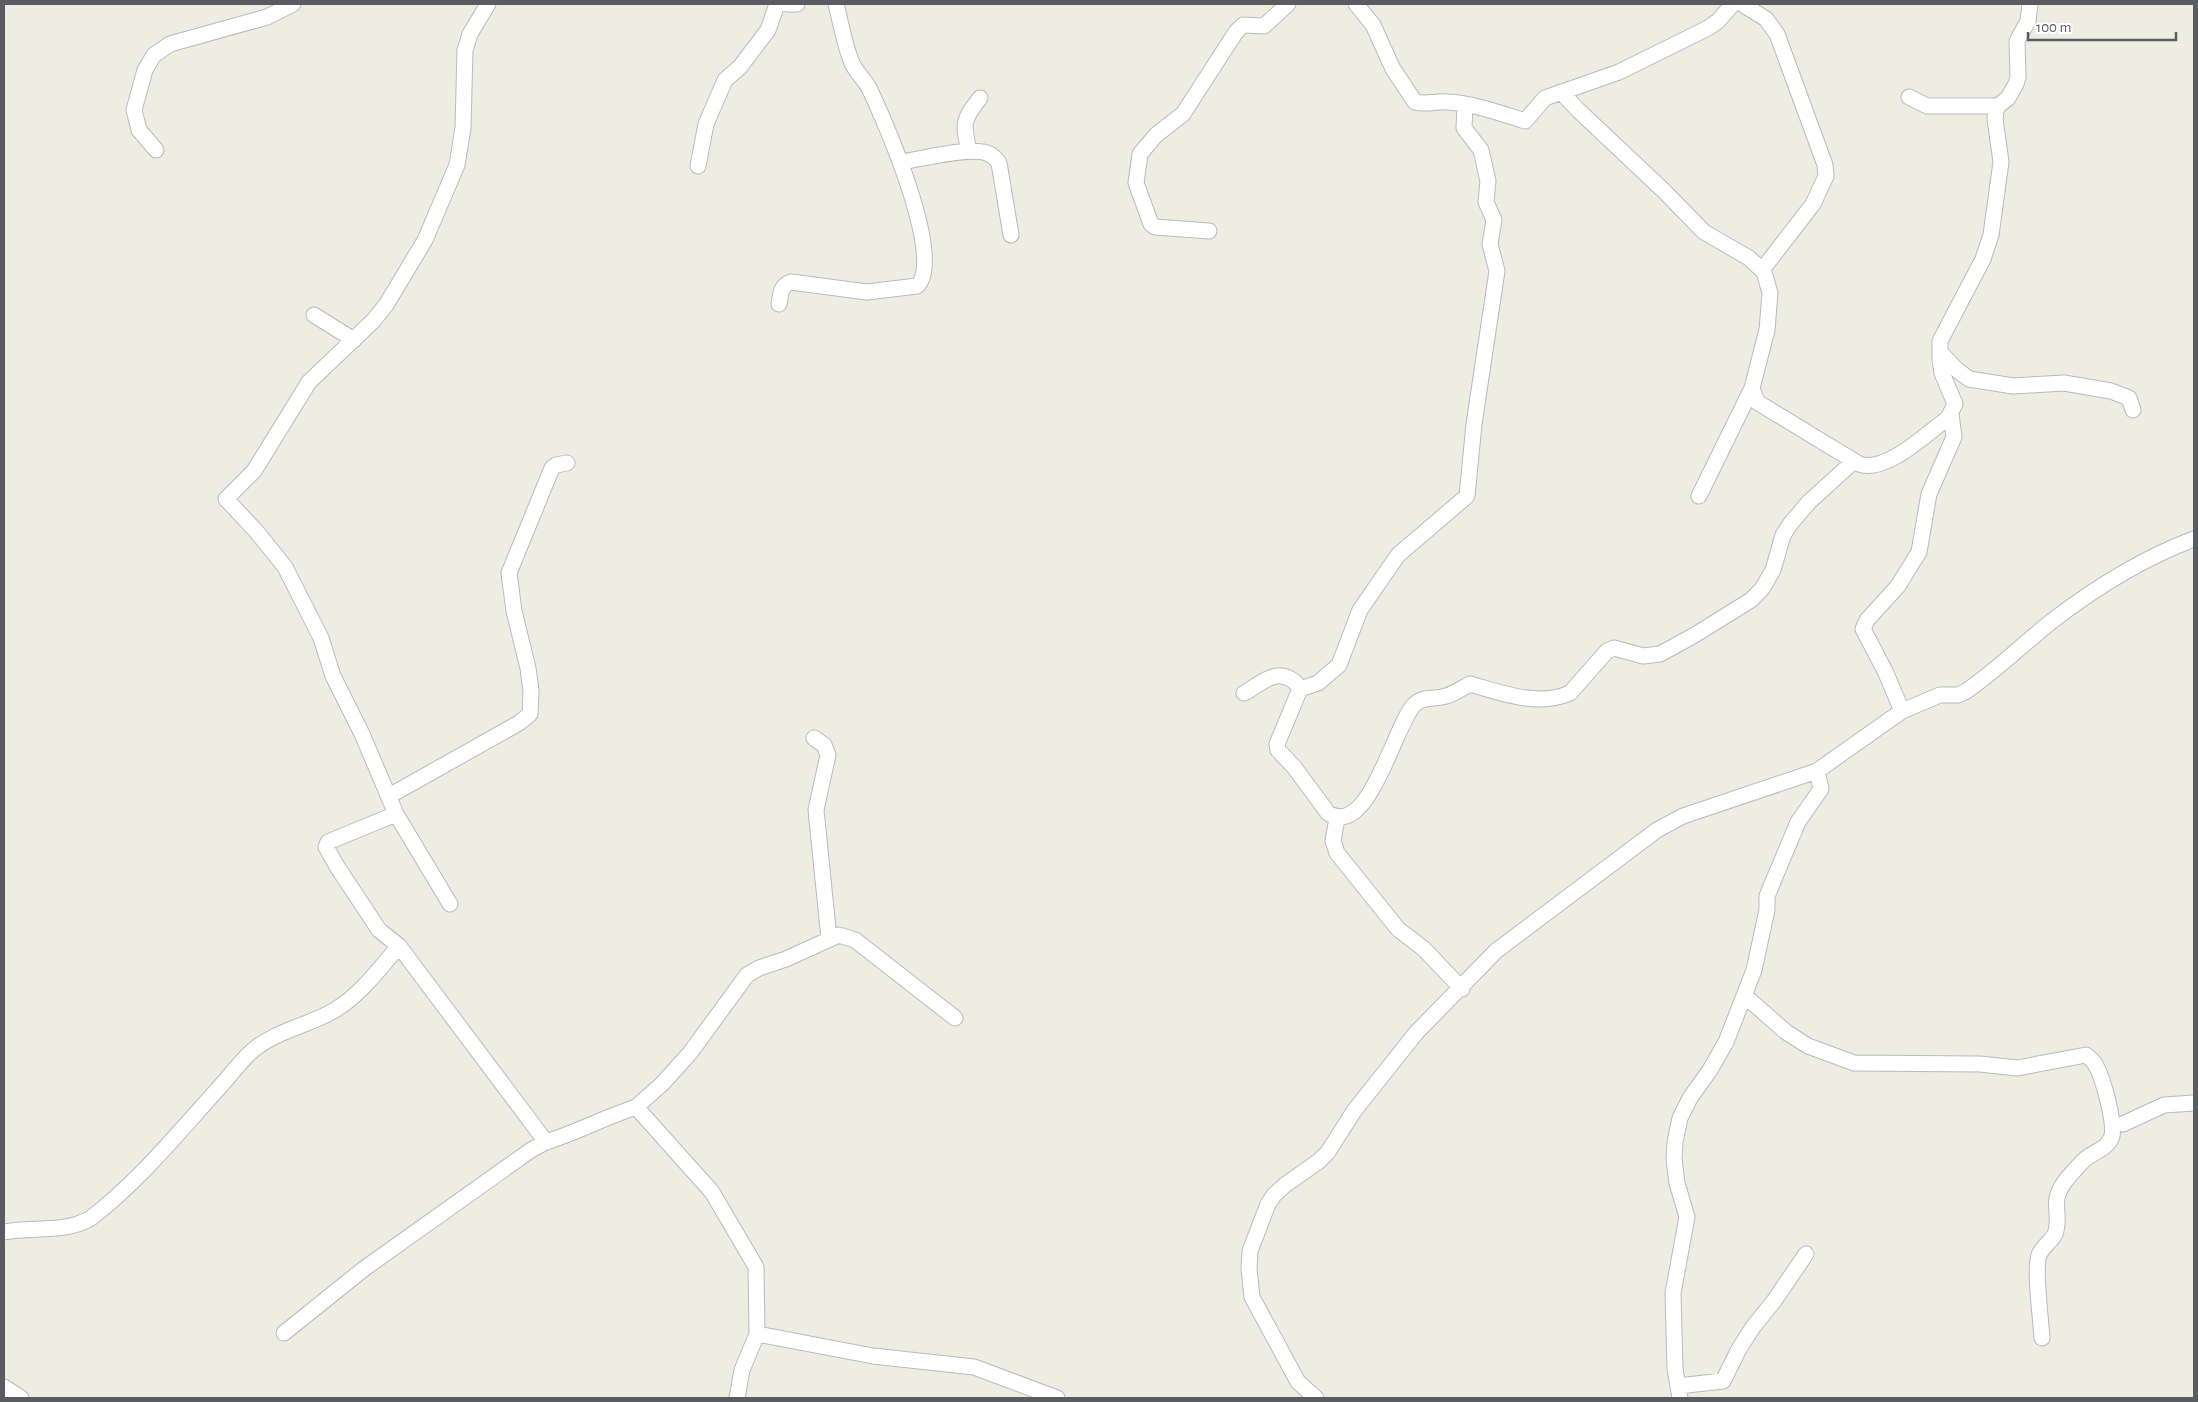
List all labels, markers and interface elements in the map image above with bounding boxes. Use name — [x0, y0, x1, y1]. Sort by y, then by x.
scale bar — [2028, 10, 2176, 42]
text: 100 m — [2036, 20, 2071, 35]

